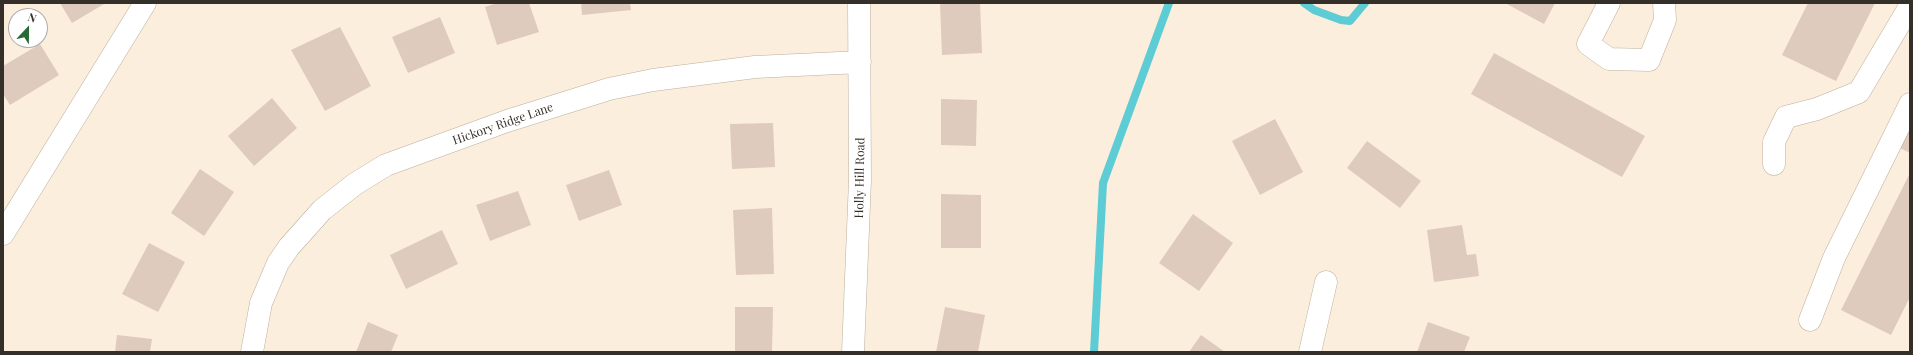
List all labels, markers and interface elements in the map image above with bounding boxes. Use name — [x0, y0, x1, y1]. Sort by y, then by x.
north arrow — [8, 8, 48, 48]
text: N — [26, 9, 39, 26]
street label: Hickory Ridge Lane — [451, 100, 555, 148]
street label: Holly Hill Road — [852, 137, 868, 219]

